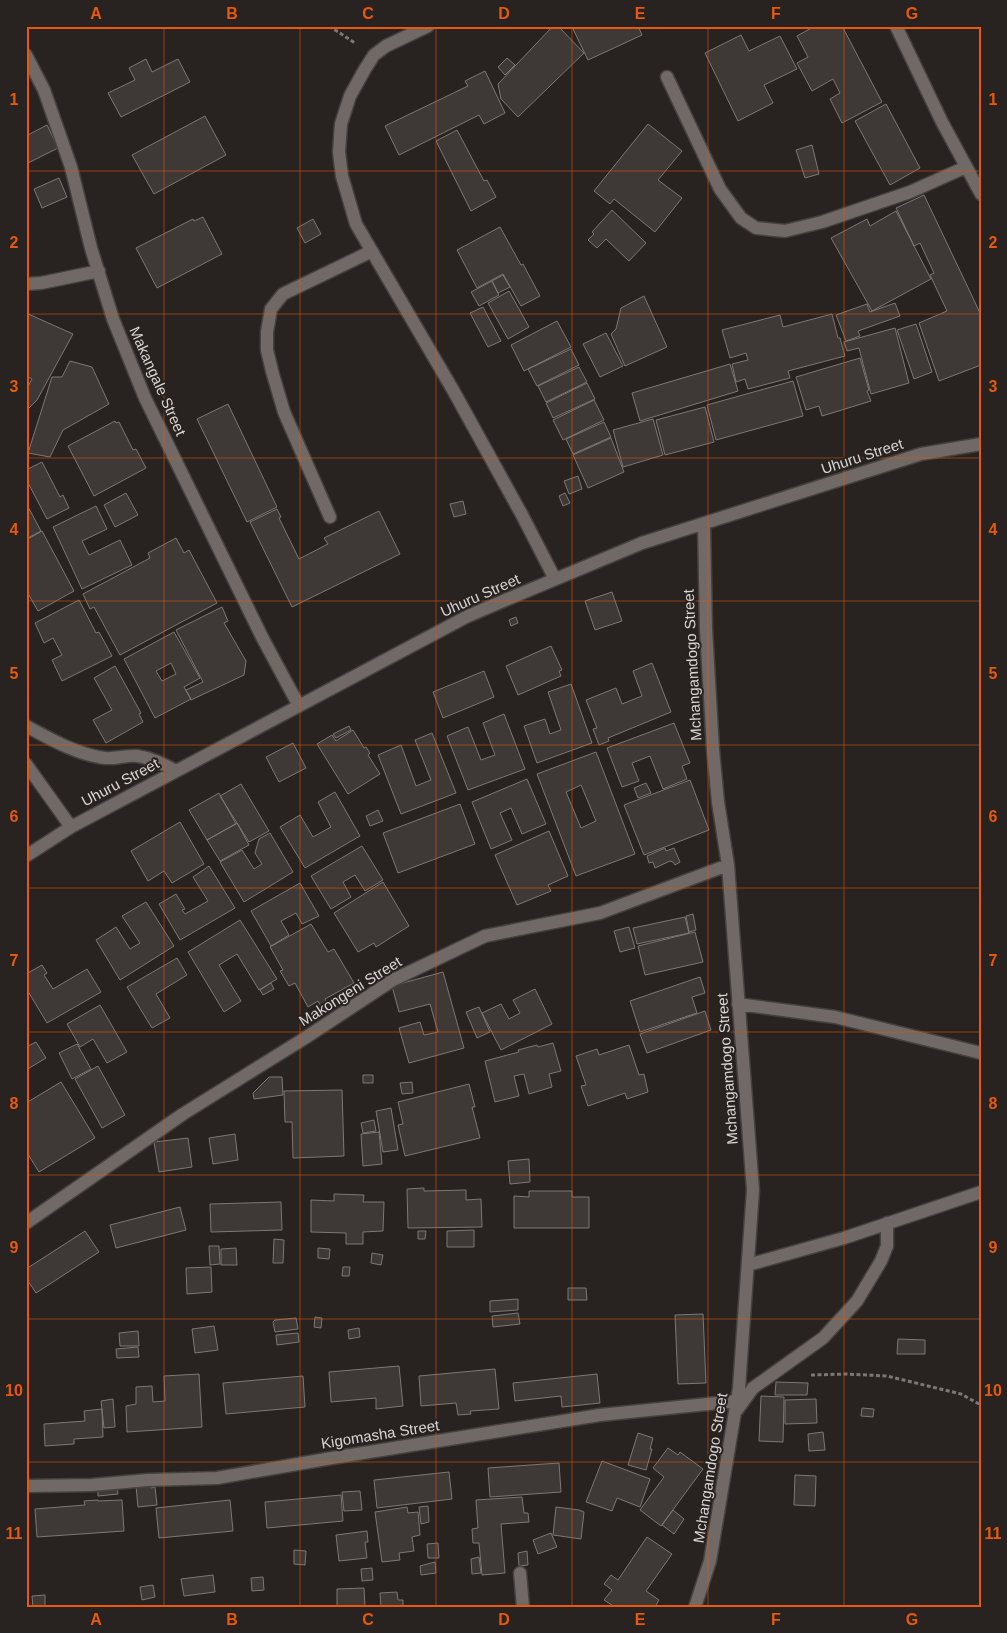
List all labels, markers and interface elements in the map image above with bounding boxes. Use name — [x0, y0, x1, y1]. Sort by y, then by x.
text: A — [90, 5, 102, 22]
text: B — [226, 5, 238, 22]
text: C — [362, 5, 374, 22]
text: D — [498, 5, 510, 22]
text: E — [635, 5, 646, 22]
text: F — [771, 5, 781, 22]
text: G — [906, 5, 918, 22]
text: 1 — [10, 91, 19, 108]
text: 1 — [989, 91, 998, 108]
text: 2 — [10, 234, 19, 251]
text: 2 — [989, 234, 998, 251]
street label: Makangale Street — [126, 324, 190, 439]
text: 3 — [10, 378, 19, 395]
text: 3 — [989, 378, 998, 395]
street label: Uhuru Street — [819, 435, 906, 477]
text: 4 — [10, 521, 19, 538]
text: 4 — [989, 521, 998, 538]
street label: Uhuru Street — [438, 570, 523, 620]
street label: Mchangamdogo Street — [679, 588, 704, 741]
text: 5 — [10, 665, 19, 682]
text: 5 — [989, 665, 998, 682]
street label: Uhuru Street — [78, 754, 162, 809]
text: 6 — [10, 808, 19, 825]
text: 6 — [989, 808, 998, 825]
text: 7 — [10, 952, 19, 969]
street label: Makongeni Street — [296, 952, 405, 1029]
text: 7 — [989, 952, 998, 969]
street label: Mchangamdogo Street — [713, 992, 741, 1145]
text: 8 — [10, 1095, 19, 1112]
text: 8 — [989, 1095, 998, 1112]
text: 9 — [10, 1239, 19, 1256]
text: 9 — [989, 1239, 998, 1256]
text: 10 — [5, 1382, 23, 1399]
text: 10 — [984, 1382, 1002, 1399]
street label: Mchangamdogo Street — [690, 1391, 730, 1544]
street label: Kigomasha Street — [320, 1416, 441, 1452]
text: 11 — [6, 1525, 23, 1542]
text: 11 — [985, 1525, 1002, 1542]
text: A — [90, 1611, 102, 1628]
text: B — [226, 1611, 238, 1628]
text: C — [362, 1611, 374, 1628]
text: D — [498, 1611, 510, 1628]
text: E — [635, 1611, 646, 1628]
text: F — [771, 1611, 781, 1628]
text: G — [906, 1611, 918, 1628]

